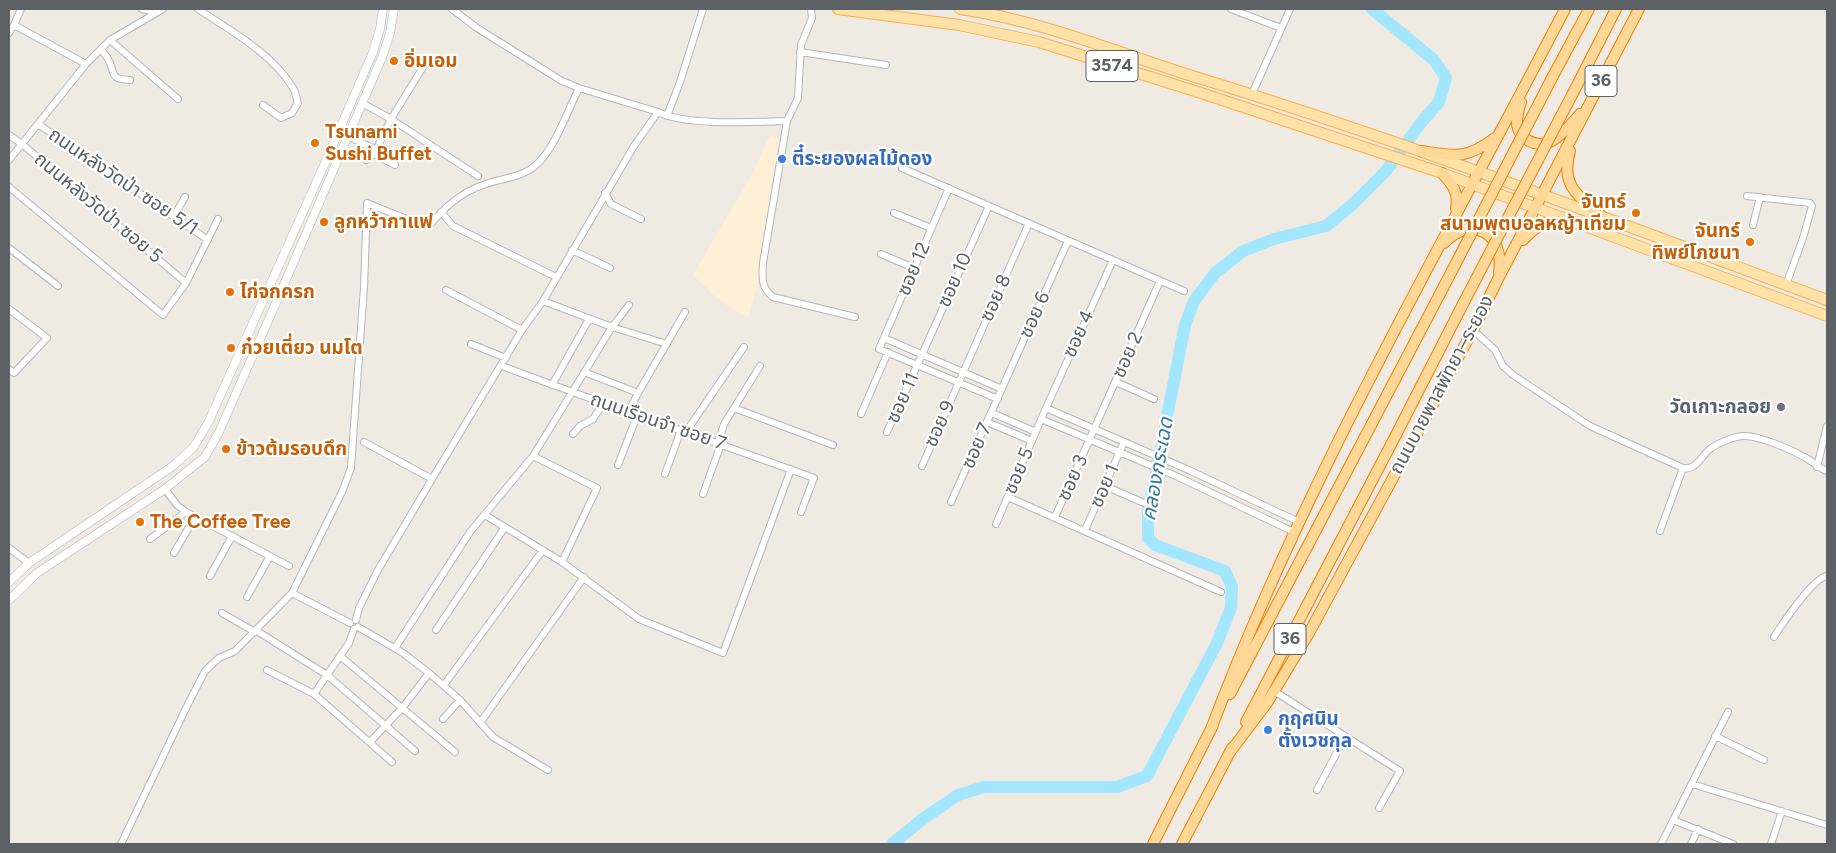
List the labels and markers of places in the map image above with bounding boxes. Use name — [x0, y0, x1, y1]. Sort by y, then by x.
place label: อิ่มเอม — [404, 50, 457, 72]
marker: อิ่มเอม — [388, 55, 400, 67]
place label: Tsunami Sushi Buffet — [325, 121, 432, 165]
marker: Tsunami Sushi Buffet — [309, 137, 321, 149]
place label: ตี๋ระยองผลไม้ดอง — [792, 148, 932, 170]
marker: ตี๋ระยองผลไม้ดอง — [776, 153, 788, 165]
place label: จันทร์ สนามพุตบอลหญ้าเทียม — [1440, 191, 1626, 235]
marker: จันทร์ สนามพุตบอลหญ้าเทียม — [1630, 207, 1642, 219]
place label: ลูกหว้ากาแฟ — [334, 211, 433, 233]
marker: ลูกหว้ากาแฟ — [318, 216, 330, 228]
place label: จันทร์ ทิพย์โภชนา — [1651, 220, 1740, 264]
marker: จันทร์ ทิพย์โภชนา — [1744, 236, 1756, 248]
place label: ไก่จกครก — [240, 281, 315, 303]
marker: ไก่จกครก — [224, 286, 236, 298]
place label: ก๋วยเตี่ยว นมโต — [241, 337, 363, 359]
marker: ก๋วยเตี่ยว นมโต — [225, 342, 237, 354]
place label: วัดเกาะกลอย — [1669, 396, 1771, 418]
marker: วัดเกาะกลอย — [1775, 401, 1787, 413]
place label: ข้าวต้มรอบดึก — [236, 438, 347, 460]
marker: ข้าวต้มรอบดึก — [220, 443, 232, 455]
place label: The Coffee Tree — [150, 511, 291, 533]
marker: The Coffee Tree — [134, 516, 146, 528]
place label: กฤศนิน ตั้งเวชกุล — [1278, 708, 1352, 752]
marker: กฤศนิน ตั้งเวชกุล — [1262, 724, 1274, 736]

